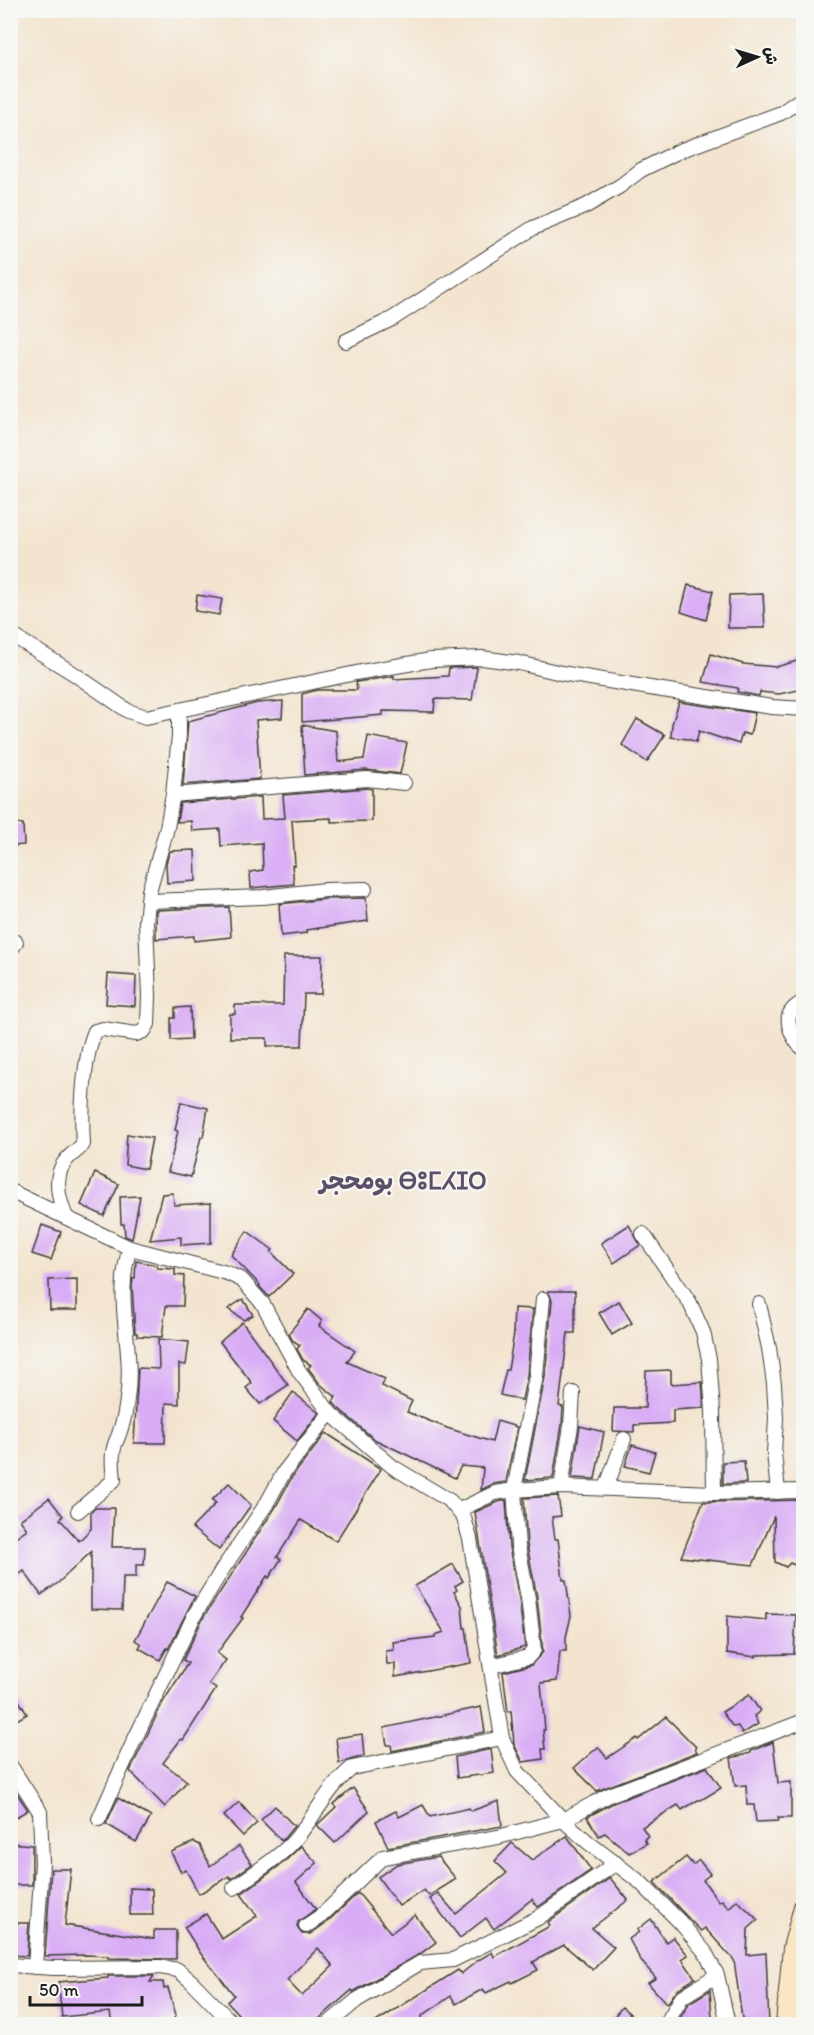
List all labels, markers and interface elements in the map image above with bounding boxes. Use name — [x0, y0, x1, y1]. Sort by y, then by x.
north arrow — [727, 27, 787, 87]
text: ش — [761, 47, 782, 65]
district label: بومحجر ⴱⵓⵎⵃⵊⵔ — [317, 1166, 487, 1196]
scale bar — [30, 1969, 142, 2007]
text: 50 m — [39, 1979, 79, 2001]

